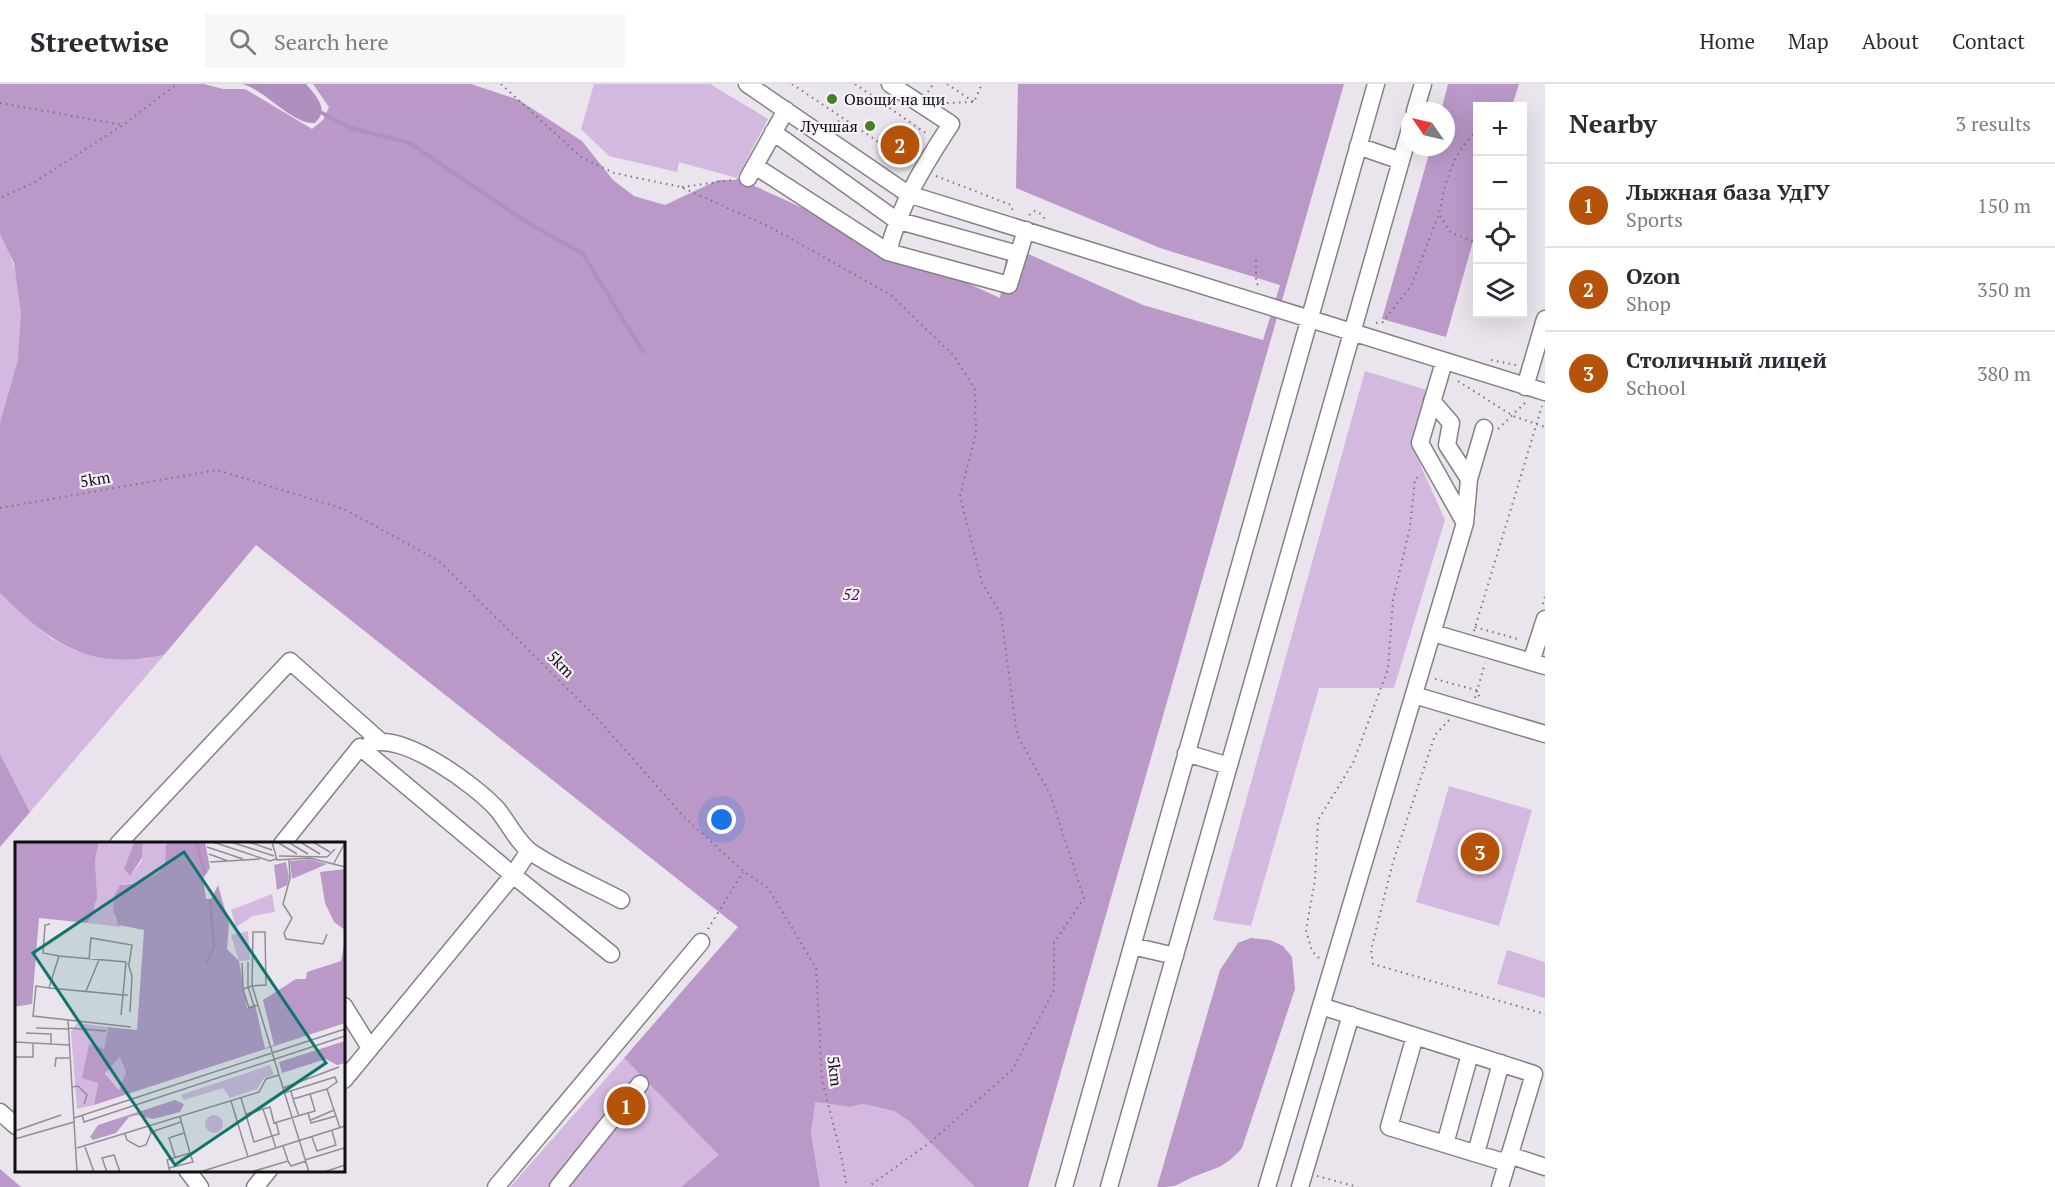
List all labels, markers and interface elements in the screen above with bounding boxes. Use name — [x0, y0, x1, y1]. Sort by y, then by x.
search box — [205, 14, 625, 68]
text: Streetwise — [30, 23, 169, 60]
icon: search — [226, 25, 259, 58]
text: Search here — [274, 27, 389, 56]
text: Home — [1699, 27, 1755, 55]
text: Map — [1788, 27, 1829, 55]
text: About — [1862, 27, 1919, 55]
text: Contact — [1952, 27, 2025, 55]
place label: Овощи на щи — [844, 88, 946, 110]
marker: Овощи на щи — [825, 92, 839, 106]
north arrow — [1401, 102, 1455, 156]
map controls — [1473, 102, 1527, 318]
button: + — [1473, 102, 1527, 156]
text: Nearby — [1569, 106, 1657, 140]
text: 3 results — [1956, 110, 2031, 137]
place label: Лучшая — [800, 115, 858, 137]
marker: Лучшая — [863, 119, 877, 133]
pin: 2 — [880, 122, 920, 168]
button: − — [1473, 156, 1527, 210]
text: Лыжная база УдГУ — [1626, 177, 1830, 206]
text: 1 — [1583, 192, 1594, 219]
text: 150 m — [1977, 192, 2031, 219]
text: Sports — [1626, 206, 1683, 233]
button: locate — [1473, 210, 1527, 264]
text: Ozon — [1626, 261, 1680, 290]
button: layers — [1473, 264, 1527, 318]
text: 2 — [1583, 276, 1594, 303]
text: 350 m — [1977, 276, 2031, 303]
text: Shop — [1626, 290, 1671, 317]
text: Столичный лицей — [1626, 345, 1827, 374]
text: 3 — [1583, 360, 1594, 387]
text: 380 m — [1977, 360, 2031, 387]
text: School — [1626, 374, 1686, 401]
street label: 5km — [78, 465, 112, 492]
park label: 52 — [843, 583, 860, 605]
street label: 5km — [542, 645, 580, 683]
your location — [707, 805, 736, 834]
pin: 3 — [1460, 830, 1500, 874]
inset map — [15, 842, 345, 1172]
street label: 5km — [822, 1054, 848, 1088]
pin: 1 — [606, 1084, 646, 1128]

